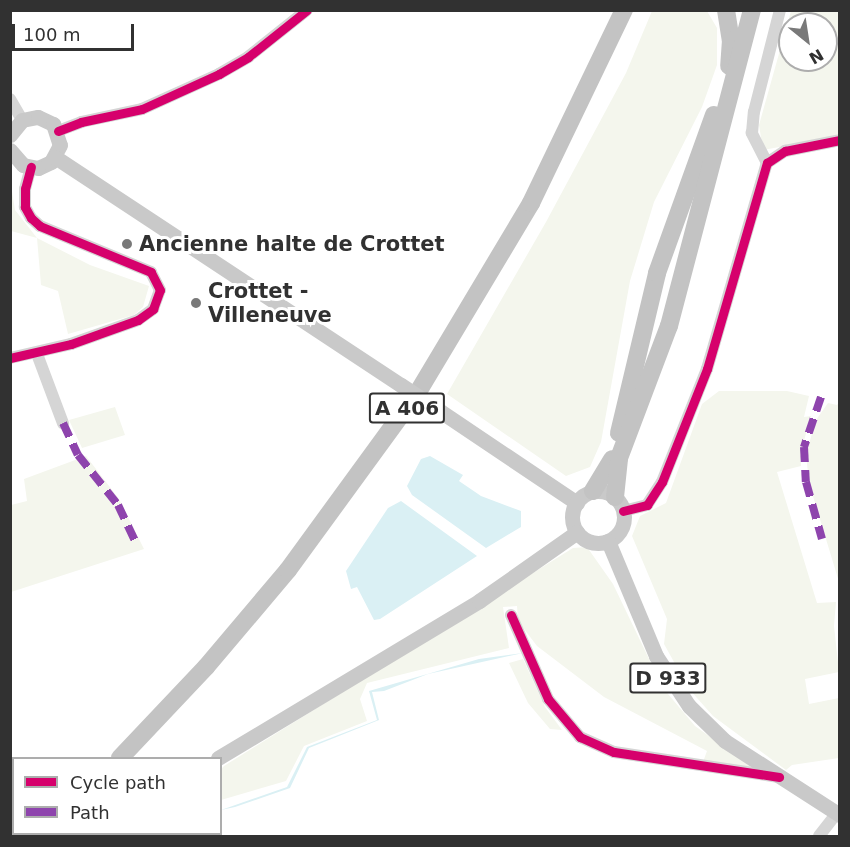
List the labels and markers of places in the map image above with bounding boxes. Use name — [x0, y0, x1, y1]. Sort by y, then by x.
place label: Ancienne halte de Crottet — [139, 231, 445, 257]
marker: Ancienne halte de Crottet — [120, 237, 134, 251]
place label: Crottet - Villeneuve — [208, 278, 332, 328]
marker: Crottet - Villeneuve — [189, 296, 203, 310]

